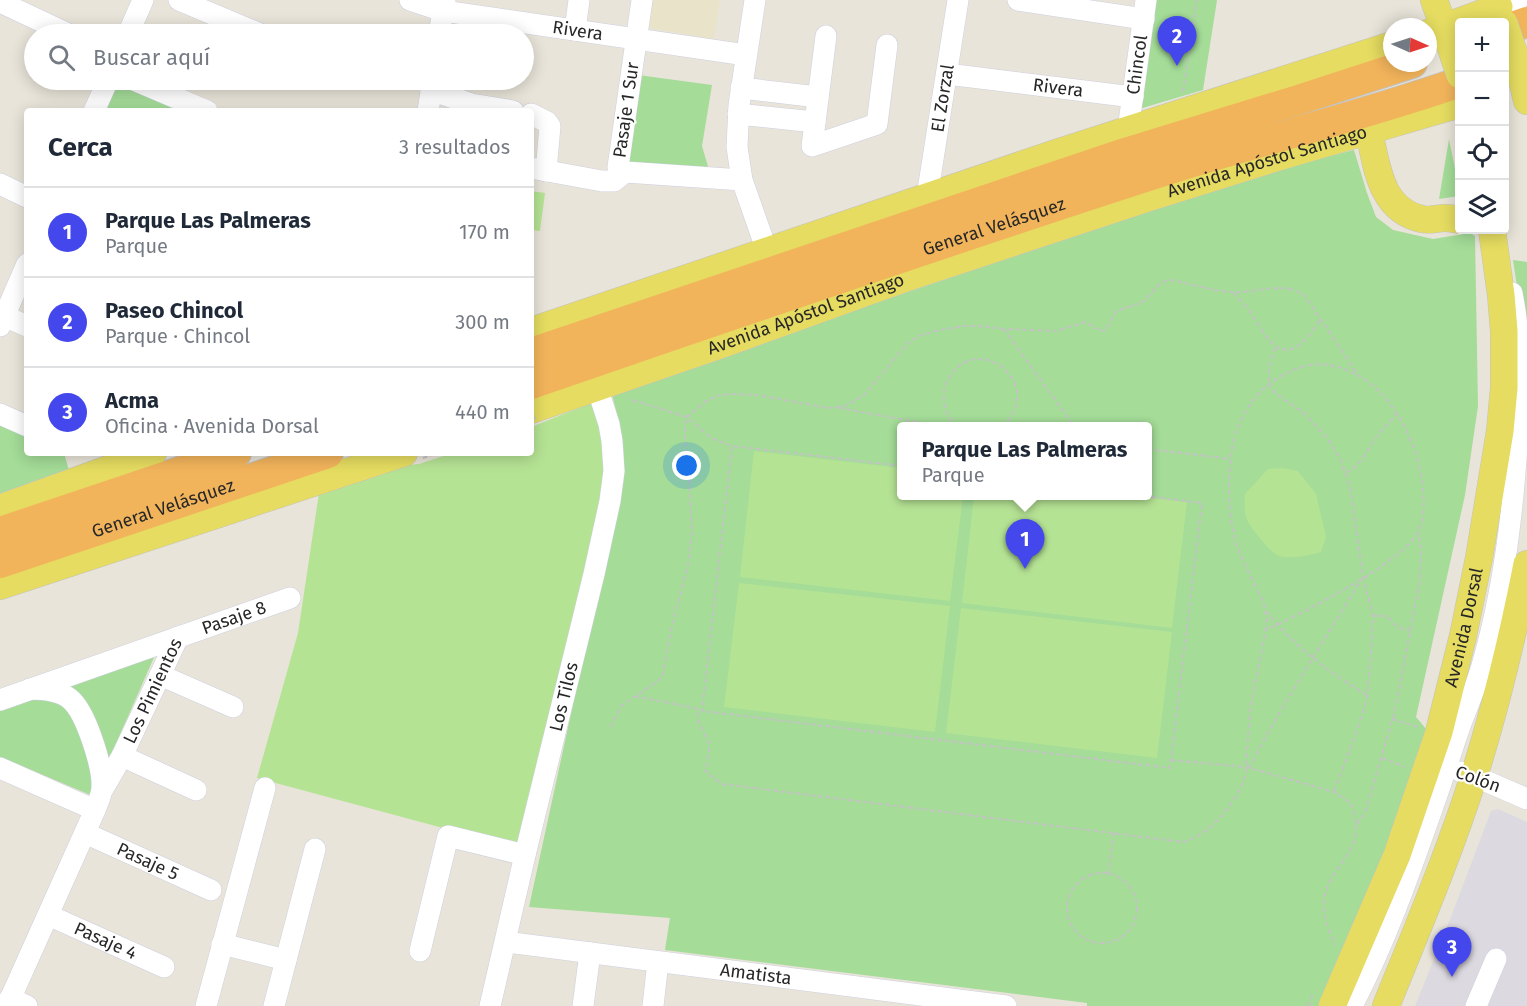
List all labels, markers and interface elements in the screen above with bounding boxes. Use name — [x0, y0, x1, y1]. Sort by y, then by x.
street label: Rivera — [551, 16, 604, 45]
pin: 2 — [1158, 16, 1196, 66]
north arrow — [1383, 18, 1437, 72]
map controls — [1455, 18, 1509, 234]
button: + — [1455, 18, 1509, 72]
search box — [24, 24, 534, 90]
street label: Chincol — [1122, 33, 1152, 96]
icon: search — [45, 41, 78, 74]
text: Buscar aquí — [93, 44, 210, 71]
street label: Pasaje 1 Sur — [608, 61, 644, 159]
street label: El Zorzal — [926, 63, 959, 134]
button: − — [1455, 72, 1509, 126]
street label: Rivera — [1032, 74, 1085, 102]
street label: Avenida Apóstol Santiago — [1164, 121, 1369, 202]
button: locate — [1455, 126, 1509, 180]
text: Cerca — [48, 132, 113, 163]
text: 3 resultados — [399, 135, 510, 159]
button: layers — [1455, 180, 1509, 234]
street label: General Velásquez — [920, 193, 1068, 261]
text: Parque Las Palmeras — [105, 207, 311, 234]
text: 1 — [63, 220, 72, 244]
text: 170 m — [459, 220, 510, 244]
text: Parque — [105, 234, 168, 258]
street label: Avenida Apóstol Santiago — [704, 269, 907, 360]
text: Paseo Chincol — [105, 297, 243, 324]
text: 2 — [62, 310, 73, 334]
text: 300 m — [455, 310, 510, 334]
text: Parque · Chincol — [105, 324, 250, 348]
text: Acma — [105, 387, 159, 414]
text: 3 — [62, 400, 73, 424]
text: 440 m — [455, 400, 510, 424]
text: Oficina · Avenida Dorsal — [105, 414, 319, 438]
popup — [897, 422, 1152, 500]
text: Parque Las Palmeras — [922, 436, 1127, 463]
your location — [672, 451, 701, 480]
text: Parque — [922, 463, 985, 487]
street label: General Velásquez — [89, 474, 237, 542]
pin: 1 — [1006, 520, 1044, 569]
street label: Avenida Dorsal — [1440, 566, 1488, 689]
street label: Pasaje 8 — [199, 596, 269, 639]
street label: Los Pimientos — [118, 635, 187, 747]
street label: Los Tilos — [545, 660, 583, 734]
street label: Colón — [1452, 761, 1504, 797]
street label: Pasaje 5 — [113, 838, 182, 885]
street label: Pasaje 4 — [71, 917, 141, 965]
pin: 3 — [1432, 928, 1472, 977]
street label: Amatista — [719, 959, 793, 989]

